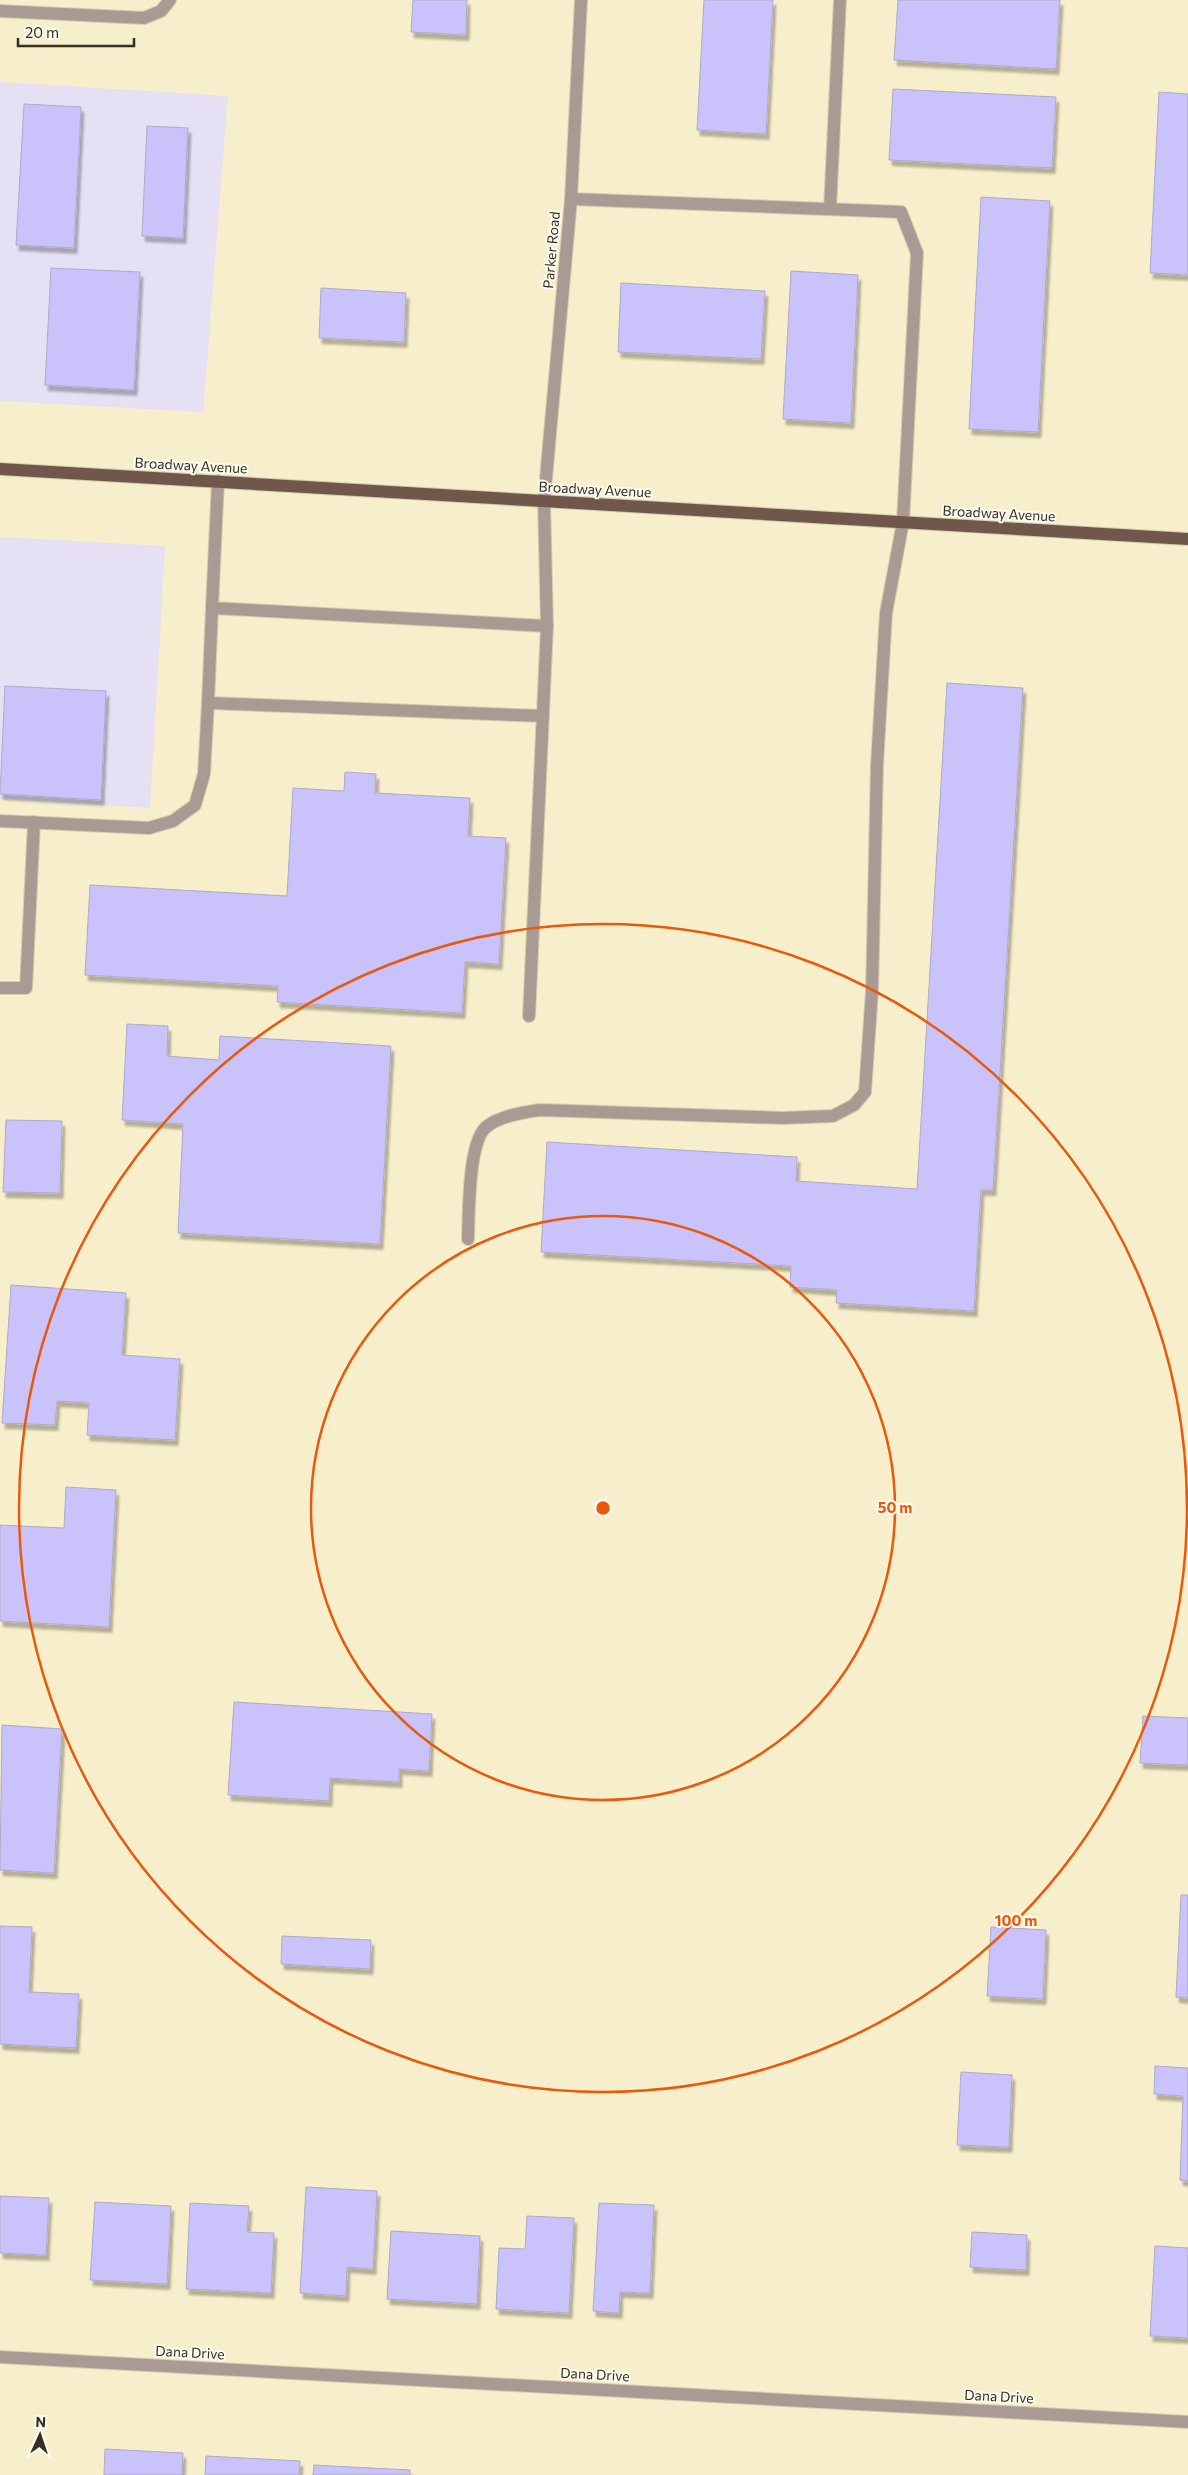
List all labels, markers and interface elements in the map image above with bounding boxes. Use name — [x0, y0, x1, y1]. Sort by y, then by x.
scale bar — [18, 15, 134, 47]
text: 20 m — [25, 23, 59, 41]
street label: Parker Road — [539, 211, 563, 289]
street label: Broadway Avenue — [134, 454, 248, 476]
street label: Broadway Avenue — [538, 478, 652, 500]
street label: Broadway Avenue — [942, 502, 1056, 524]
text: 50 m — [878, 1498, 912, 1516]
centre of rings — [594, 1499, 612, 1517]
text: 100 m — [995, 1911, 1037, 1929]
street label: Dana Drive — [155, 2342, 225, 2362]
street label: Dana Drive — [560, 2364, 630, 2384]
street label: Dana Drive — [964, 2386, 1034, 2406]
north arrow — [15, 2410, 65, 2460]
text: N — [35, 2413, 46, 2430]

